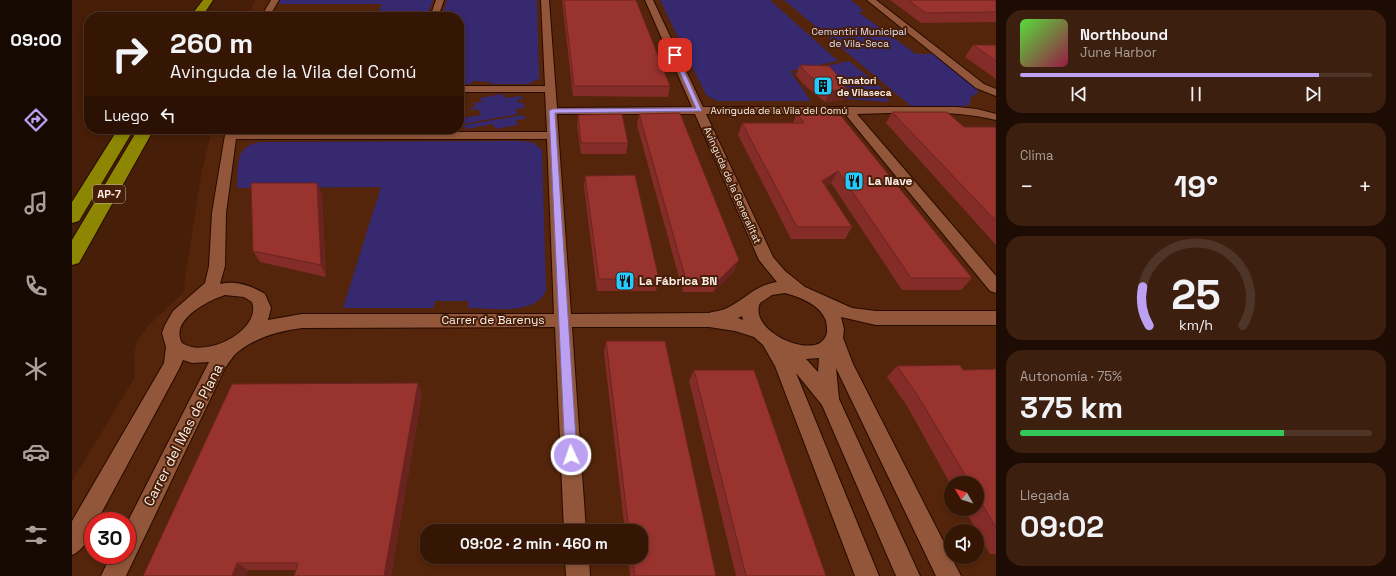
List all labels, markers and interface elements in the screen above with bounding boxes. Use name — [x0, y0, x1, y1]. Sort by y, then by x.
text: 260 m — [170, 25, 253, 61]
park label: Cementiri Municipal de Vila-Seca — [811, 25, 907, 50]
text: Northbound — [1080, 25, 1168, 44]
text: 09:00 — [10, 28, 62, 51]
icon: right — [104, 28, 156, 80]
pin — [658, 38, 692, 72]
icon: arrive — [664, 44, 686, 66]
text: June Harbor — [1080, 44, 1157, 61]
text: Avinguda de la Vila del Comú — [170, 60, 417, 83]
place label: Tanatori de Vilaseca — [837, 74, 892, 99]
building icon: Tanatori de Vilaseca — [812, 75, 834, 97]
icon: previous — [1068, 83, 1090, 105]
icon: pause — [1185, 83, 1207, 105]
icon: next — [1302, 83, 1324, 105]
icon: left — [157, 104, 179, 126]
street label: Avinguda de la Vila del Comú — [711, 104, 848, 117]
icon: directions — [22, 106, 50, 134]
text: Luego — [104, 106, 149, 125]
street label: Avinguda de la Generalitat — [701, 125, 764, 246]
text: Clima — [1020, 147, 1053, 164]
text: 19° — [1174, 167, 1218, 206]
restaurant icon: La Nave — [843, 170, 865, 192]
text: − — [1020, 172, 1034, 200]
text: + — [1358, 172, 1372, 200]
place label: La Nave — [868, 173, 913, 189]
road number: AP-7 — [93, 185, 125, 203]
icon: music — [22, 189, 50, 217]
text: 25 — [1171, 268, 1221, 321]
restaurant icon: La Fábrica BN — [614, 270, 636, 292]
icon: phone — [22, 272, 50, 300]
place label: La Fábrica BN — [639, 273, 717, 289]
street label: Carrer de Barenys — [441, 312, 545, 328]
text: km/h — [1179, 316, 1213, 334]
icon: climate — [22, 355, 50, 383]
street label: Carrer del Mas de Plana — [139, 361, 227, 509]
text: Autonomía · 75% — [1020, 368, 1122, 385]
text: 375 km — [1020, 388, 1123, 427]
position arrow — [550, 434, 592, 476]
icon: car — [22, 438, 50, 466]
north arrow — [944, 476, 984, 516]
map controls — [944, 476, 984, 564]
text: Llegada — [1020, 487, 1069, 504]
text: 09:02 — [1020, 507, 1104, 546]
speed limit sign: 30 — [84, 512, 136, 564]
icon: filters — [22, 521, 50, 549]
button: sound — [944, 524, 984, 564]
text: 09:02 · 2 min · 460 m — [460, 534, 608, 553]

